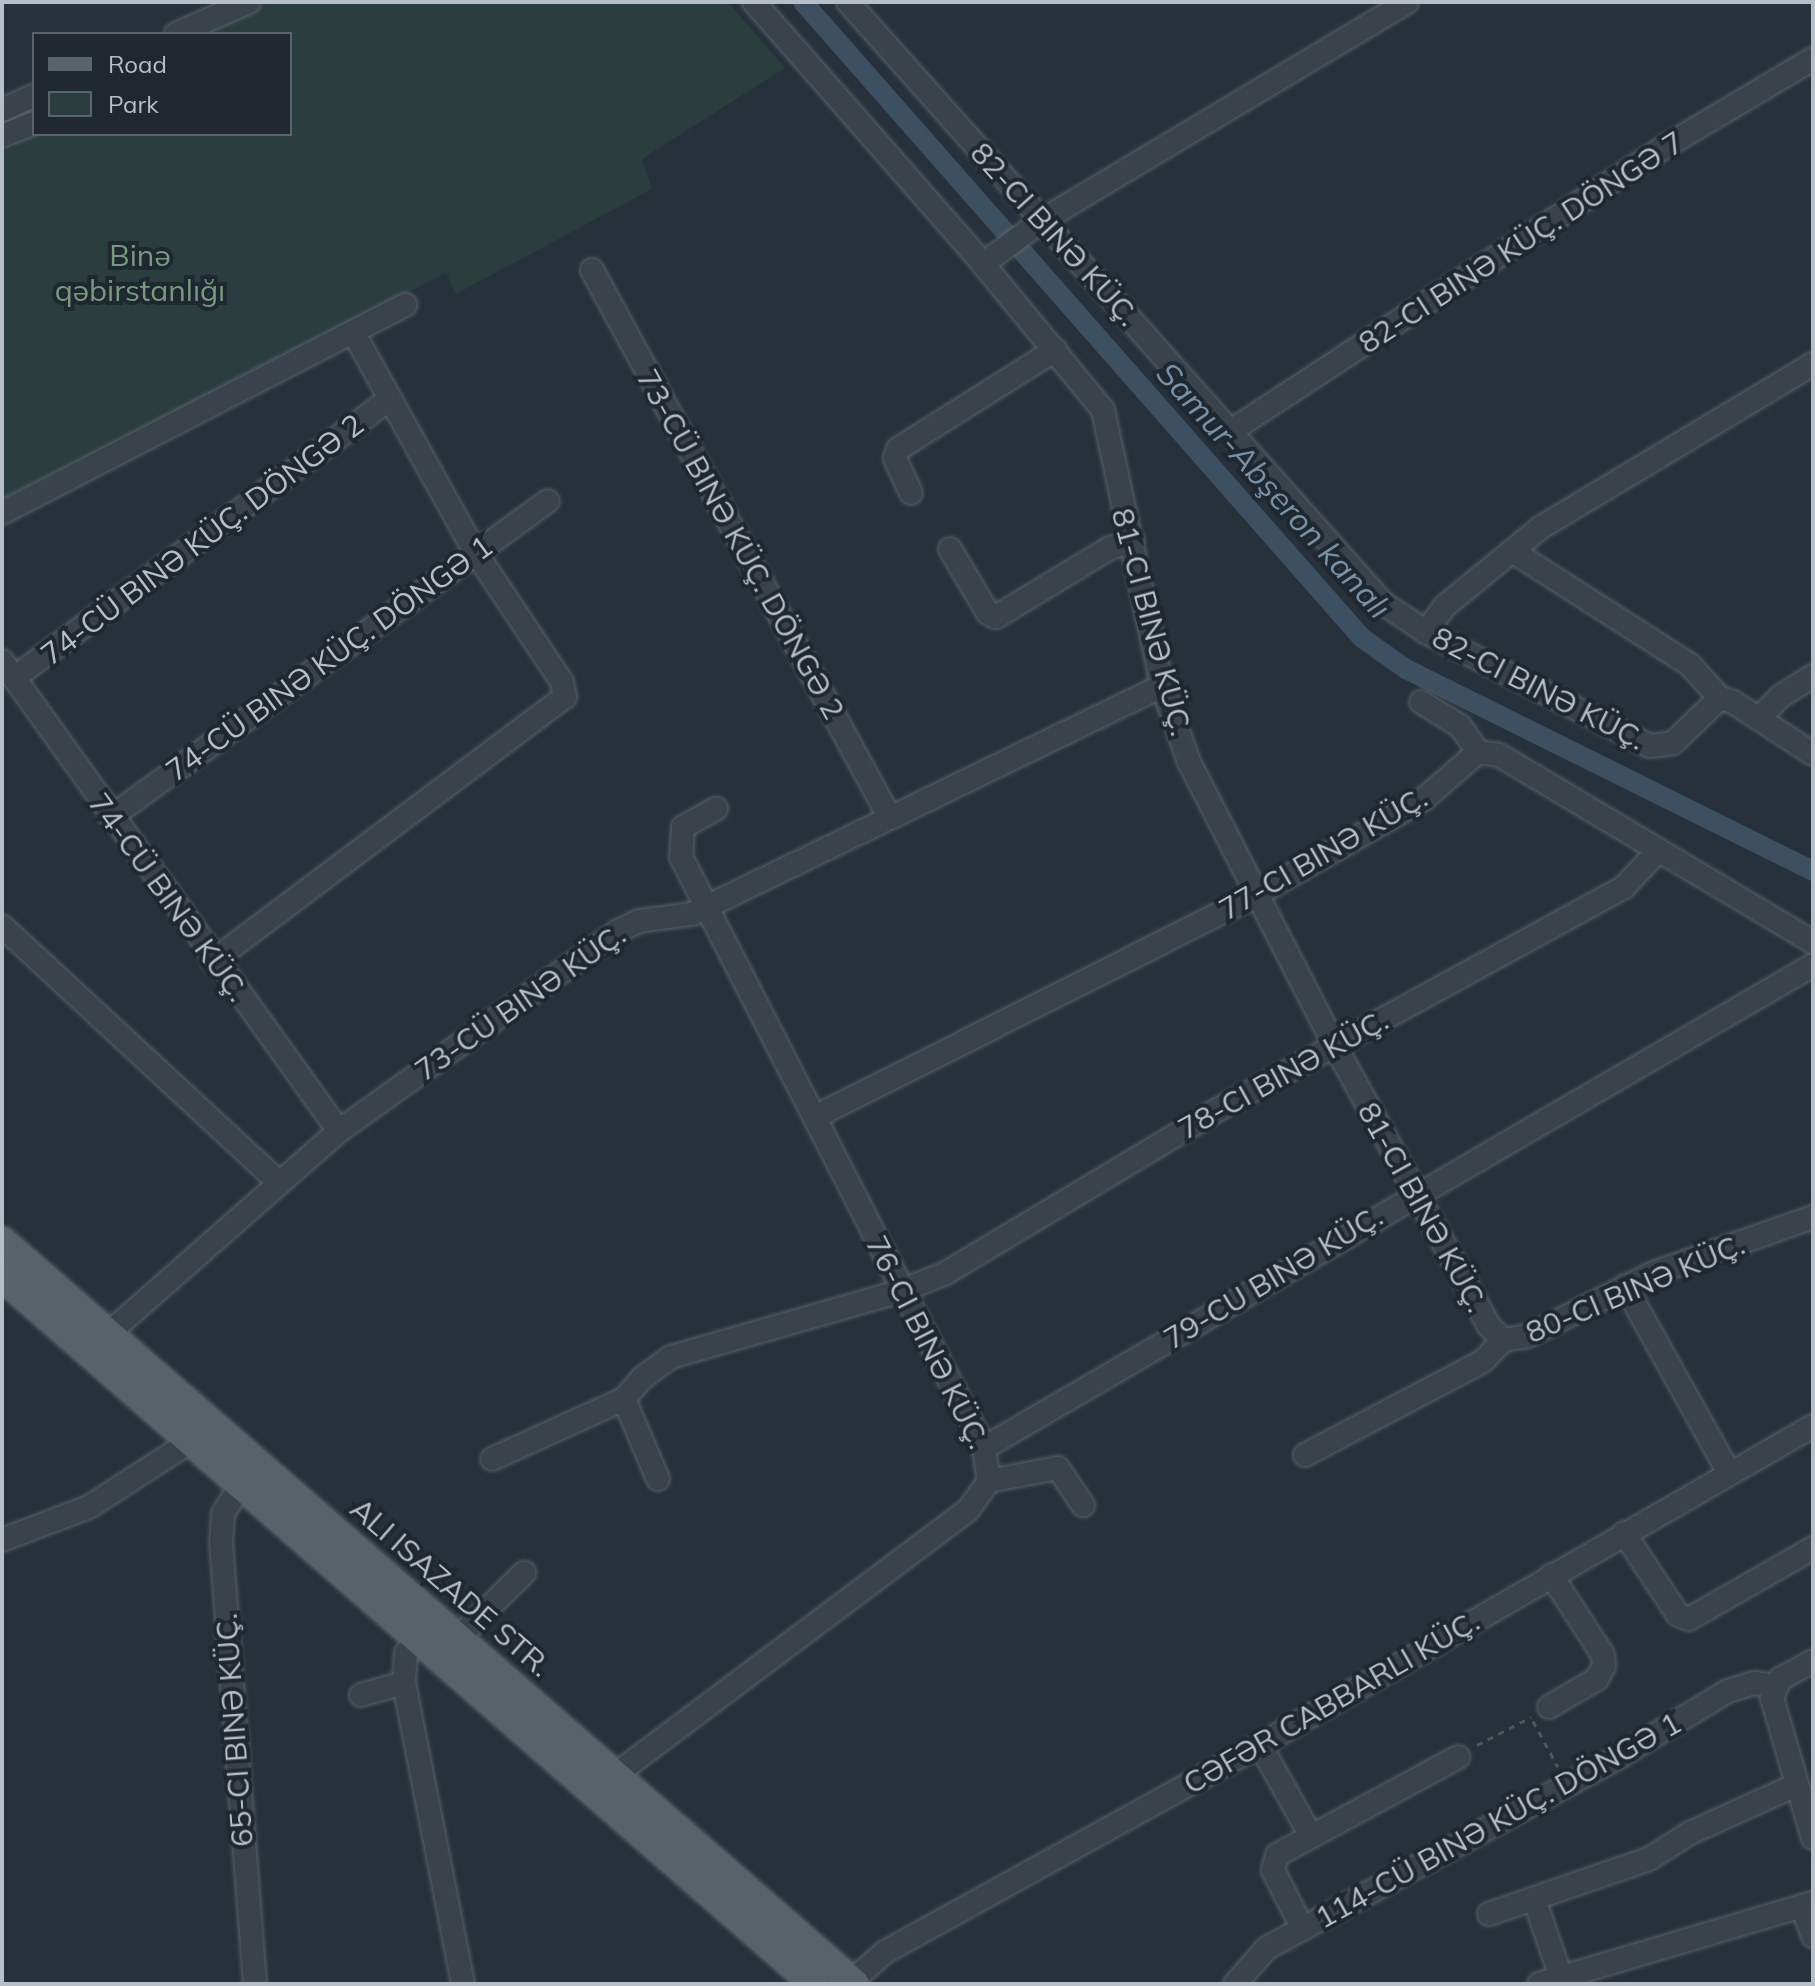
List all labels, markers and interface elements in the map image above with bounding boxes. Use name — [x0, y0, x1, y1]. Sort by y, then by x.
legend — [32, 32, 292, 136]
text: Road — [108, 49, 167, 79]
text: Park — [108, 89, 159, 119]
street label: 82-CI BINƏ KÜÇ. DÖNGƏ 7 — [1352, 123, 1690, 361]
street label: 82-CI BINƏ KÜÇ. — [963, 135, 1147, 333]
park label: Binə qəbirstanlığı — [55, 237, 225, 308]
water label: Samur-Abşeron kanalı — [1149, 354, 1399, 626]
street label: 73-CÜ BINƏ KÜÇ. DÖNGƏ 2 — [630, 363, 852, 725]
street label: 74-CÜ BINƏ KÜÇ. DÖNGƏ 2 — [34, 406, 370, 672]
street label: 81-CI BINƏ KÜÇ. — [1104, 504, 1200, 740]
street label: 74-CÜ BINƏ KÜÇ. DÖNGƏ 1 — [159, 528, 499, 788]
street label: 82-CI BINƏ KÜÇ. — [1427, 619, 1651, 757]
street label: 77-CI BINƏ KÜÇ. — [1213, 779, 1433, 927]
street label: 74-CÜ BINƏ KÜÇ. — [81, 786, 257, 1008]
street label: 73-CÜ BINƏ KÜÇ. — [408, 916, 632, 1088]
street label: 78-CI BINƏ KÜÇ. — [1172, 1001, 1394, 1147]
street label: 81-CI BINƏ KÜÇ. — [1350, 1096, 1496, 1318]
street label: 79-CU BINƏ KÜÇ. — [1157, 1198, 1389, 1356]
street label: 80-CI BINƏ KÜÇ. — [1520, 1226, 1750, 1350]
street label: 76-CI BINƏ KÜÇ. — [859, 1230, 997, 1454]
street label: ALI ISAZADE STR. — [343, 1490, 559, 1684]
street label: CƏFƏR CABBARLI KÜÇ. — [1177, 1603, 1485, 1801]
street label: 65-CI BINƏ KÜÇ. — [208, 1612, 260, 1848]
street label: 114-CÜ BINƏ KÜÇ. DÖNGƏ 1 — [1309, 1704, 1687, 1936]

